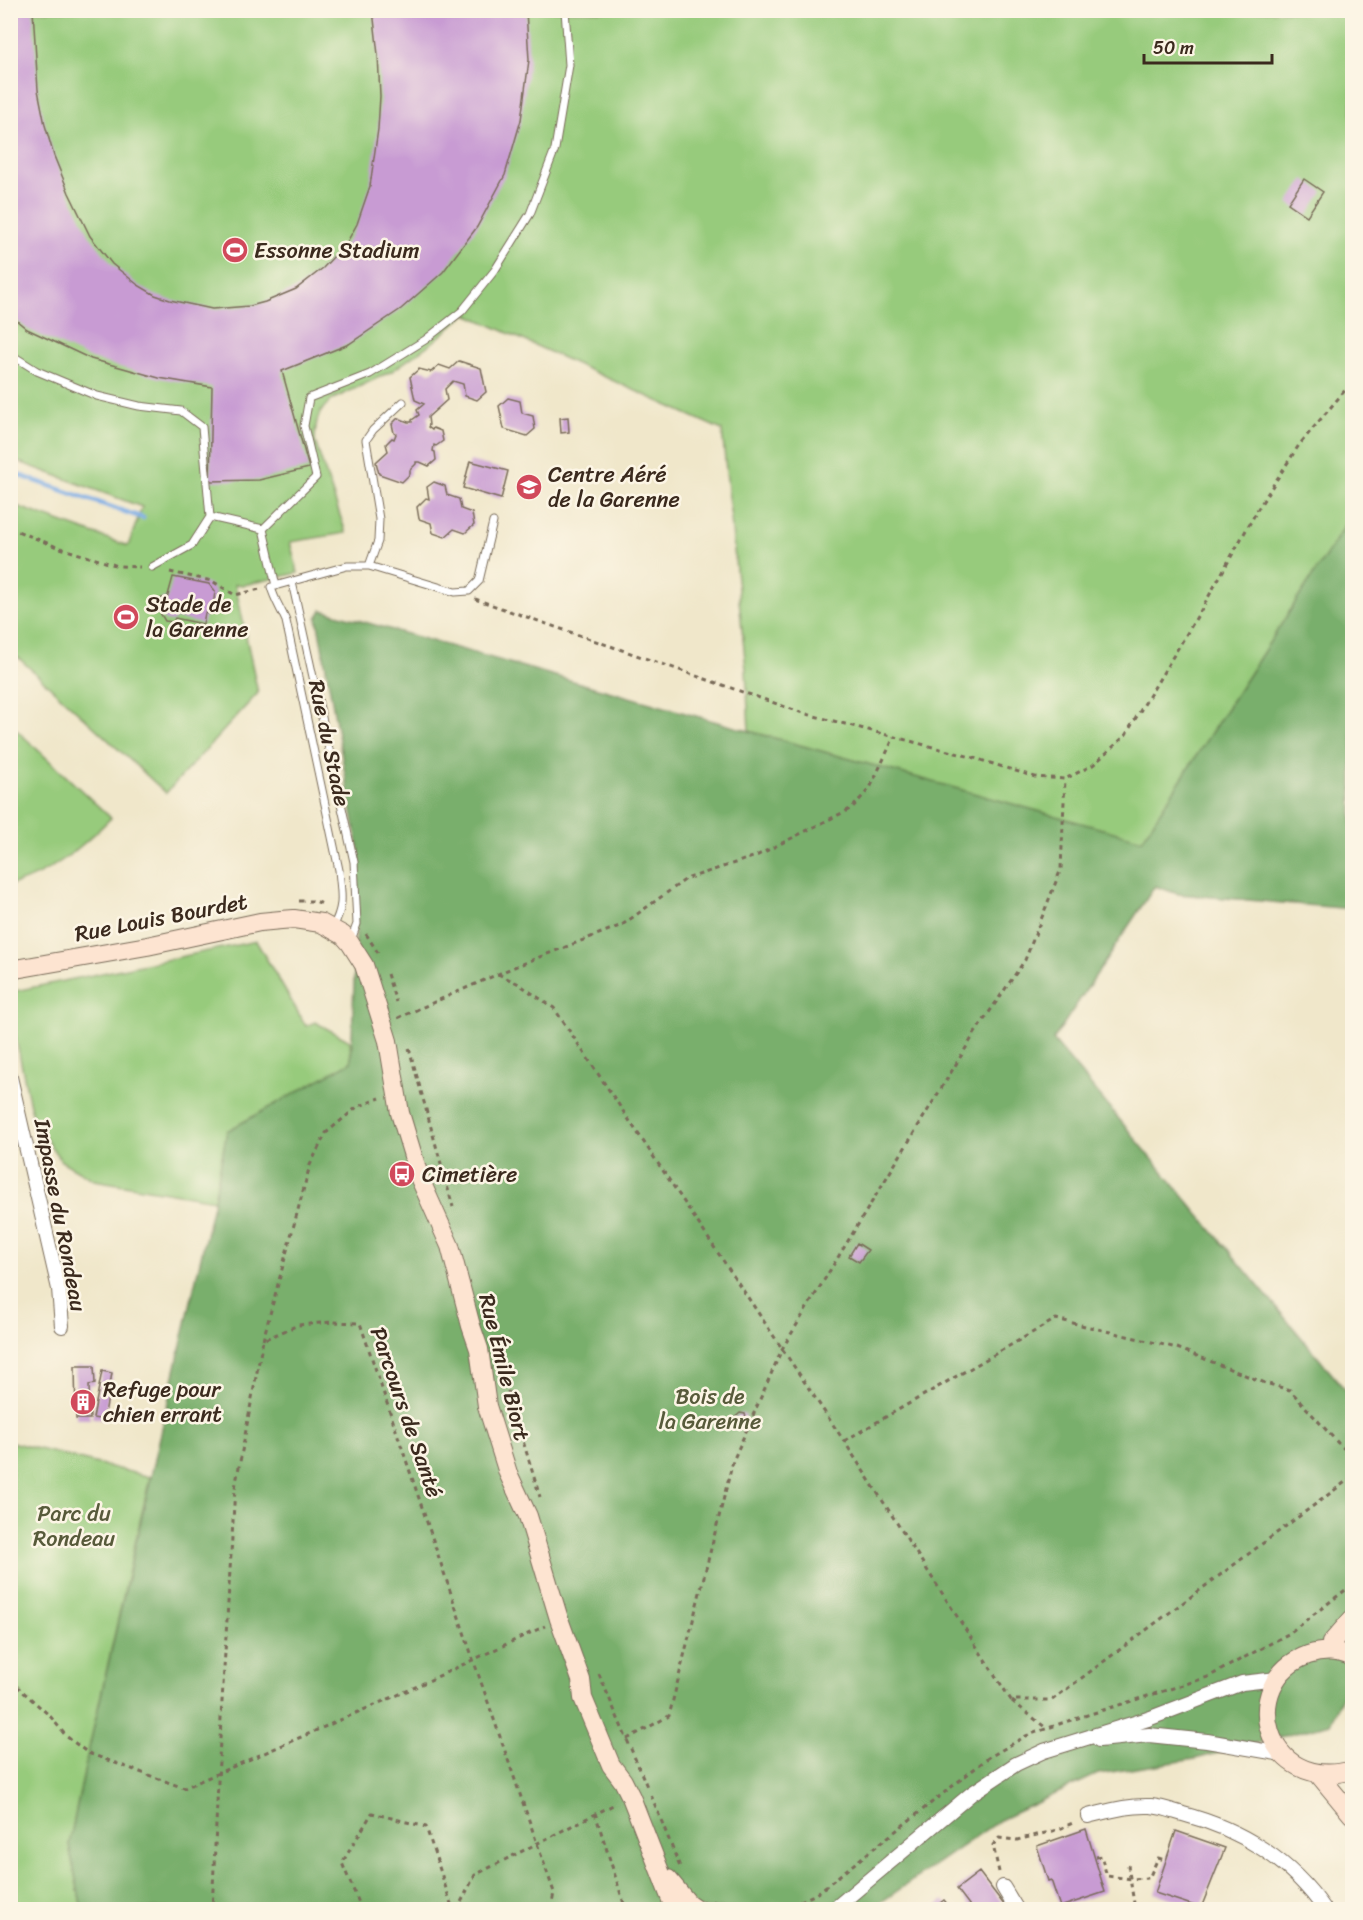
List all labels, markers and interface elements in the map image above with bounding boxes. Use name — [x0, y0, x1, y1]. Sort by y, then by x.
scale bar — [1144, 27, 1272, 65]
text: 50 m — [1153, 32, 1194, 64]
place label: Essonne Stadium — [254, 231, 419, 270]
sports icon: Essonne Stadium — [220, 235, 250, 265]
place label: Centre Aéré de la Garenne — [548, 455, 680, 519]
school or university icon: Centre Aéré de la Garenne — [514, 472, 544, 502]
place label: Stade de la Garenne — [146, 585, 249, 649]
sports icon: Stade de la Garenne — [111, 602, 141, 632]
street label: Rue du Stade — [297, 676, 362, 810]
street label: Rue Louis Bourdet — [71, 882, 251, 953]
street label: Impasse du Rondeau — [22, 1114, 98, 1315]
place label: Cimetière — [422, 1155, 517, 1194]
bus stop icon: Cimetière — [387, 1159, 417, 1189]
street label: Rue Émile Biort — [467, 1290, 542, 1445]
street label: Parcours de Santé — [359, 1321, 454, 1503]
place label: Refuge pour chien errant — [103, 1370, 222, 1434]
park label: Bois de la Garenne — [659, 1377, 761, 1441]
building icon: Refuge pour chien errant — [68, 1387, 98, 1417]
park label: Parc du Rondeau — [33, 1494, 115, 1558]

